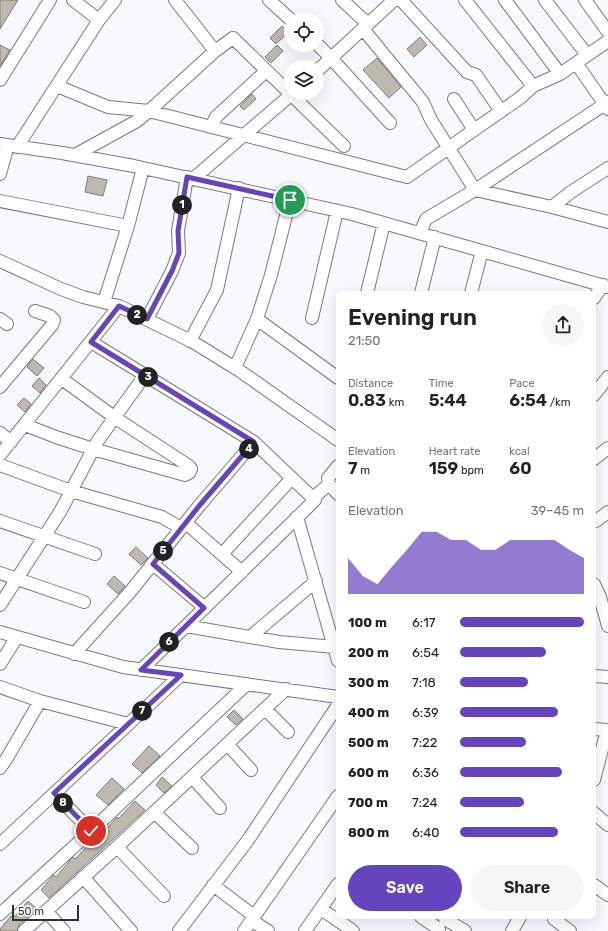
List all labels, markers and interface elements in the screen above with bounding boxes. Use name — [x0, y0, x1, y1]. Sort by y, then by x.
map controls — [284, 12, 324, 100]
button: locate — [284, 12, 324, 52]
button: layers — [284, 60, 324, 100]
pin — [273, 183, 307, 217]
icon: arrive — [279, 189, 301, 211]
pin: 1 — [172, 195, 192, 215]
text: 1 — [179, 198, 185, 211]
text: Evening run — [348, 304, 477, 331]
button: share — [542, 304, 584, 346]
pin: 2 — [127, 305, 147, 325]
text: 2 — [133, 308, 141, 321]
text: 21:50 — [348, 333, 381, 348]
pin: 3 — [138, 367, 158, 387]
text: 3 — [144, 370, 152, 383]
text: Distance — [348, 377, 393, 390]
text: Time — [429, 377, 454, 390]
text: Pace — [509, 377, 535, 390]
text: 0.83 — [348, 390, 386, 410]
text: 5:44 — [429, 390, 467, 410]
text: 6:54 — [509, 390, 547, 410]
text: km — [386, 396, 404, 409]
text: /km — [547, 396, 571, 409]
pin: 4 — [239, 439, 259, 459]
text: 4 — [245, 442, 253, 455]
text: Elevation — [348, 445, 395, 458]
text: Heart rate — [429, 445, 481, 458]
text: kcal — [509, 445, 530, 458]
text: 7 — [348, 458, 358, 478]
text: 159 — [429, 458, 458, 478]
text: 60 — [509, 458, 532, 478]
text: m — [358, 464, 370, 477]
text: bpm — [458, 464, 484, 477]
text: Elevation — [348, 503, 404, 518]
text: 39–45 m — [531, 503, 584, 518]
pin: 5 — [153, 541, 173, 561]
text: 5 — [159, 544, 167, 557]
text: 100 m — [348, 615, 387, 630]
text: 6:17 — [412, 615, 435, 630]
pin: 6 — [159, 632, 179, 652]
text: 6 — [165, 635, 173, 648]
text: 200 m — [348, 645, 389, 660]
text: 6:54 — [412, 645, 439, 660]
text: 300 m — [348, 675, 389, 690]
text: 7:18 — [412, 675, 436, 690]
pin: 7 — [132, 701, 152, 721]
text: 7 — [139, 704, 145, 717]
text: 400 m — [348, 705, 389, 720]
text: 6:39 — [412, 705, 439, 720]
text: 500 m — [348, 735, 389, 750]
text: 7:22 — [412, 735, 437, 750]
text: 600 m — [348, 765, 389, 780]
text: 6:36 — [412, 765, 439, 780]
pin: 8 — [53, 793, 73, 813]
text: 700 m — [348, 795, 388, 810]
text: 7:24 — [412, 795, 438, 810]
text: 8 — [59, 796, 67, 809]
pin — [74, 814, 108, 848]
icon: check — [80, 820, 102, 842]
text: 800 m — [348, 825, 389, 840]
text: 6:40 — [412, 825, 440, 840]
button: Save — [348, 865, 462, 911]
button: Share — [470, 865, 584, 911]
scale bar — [12, 903, 79, 922]
text: 50 m — [18, 905, 44, 918]

